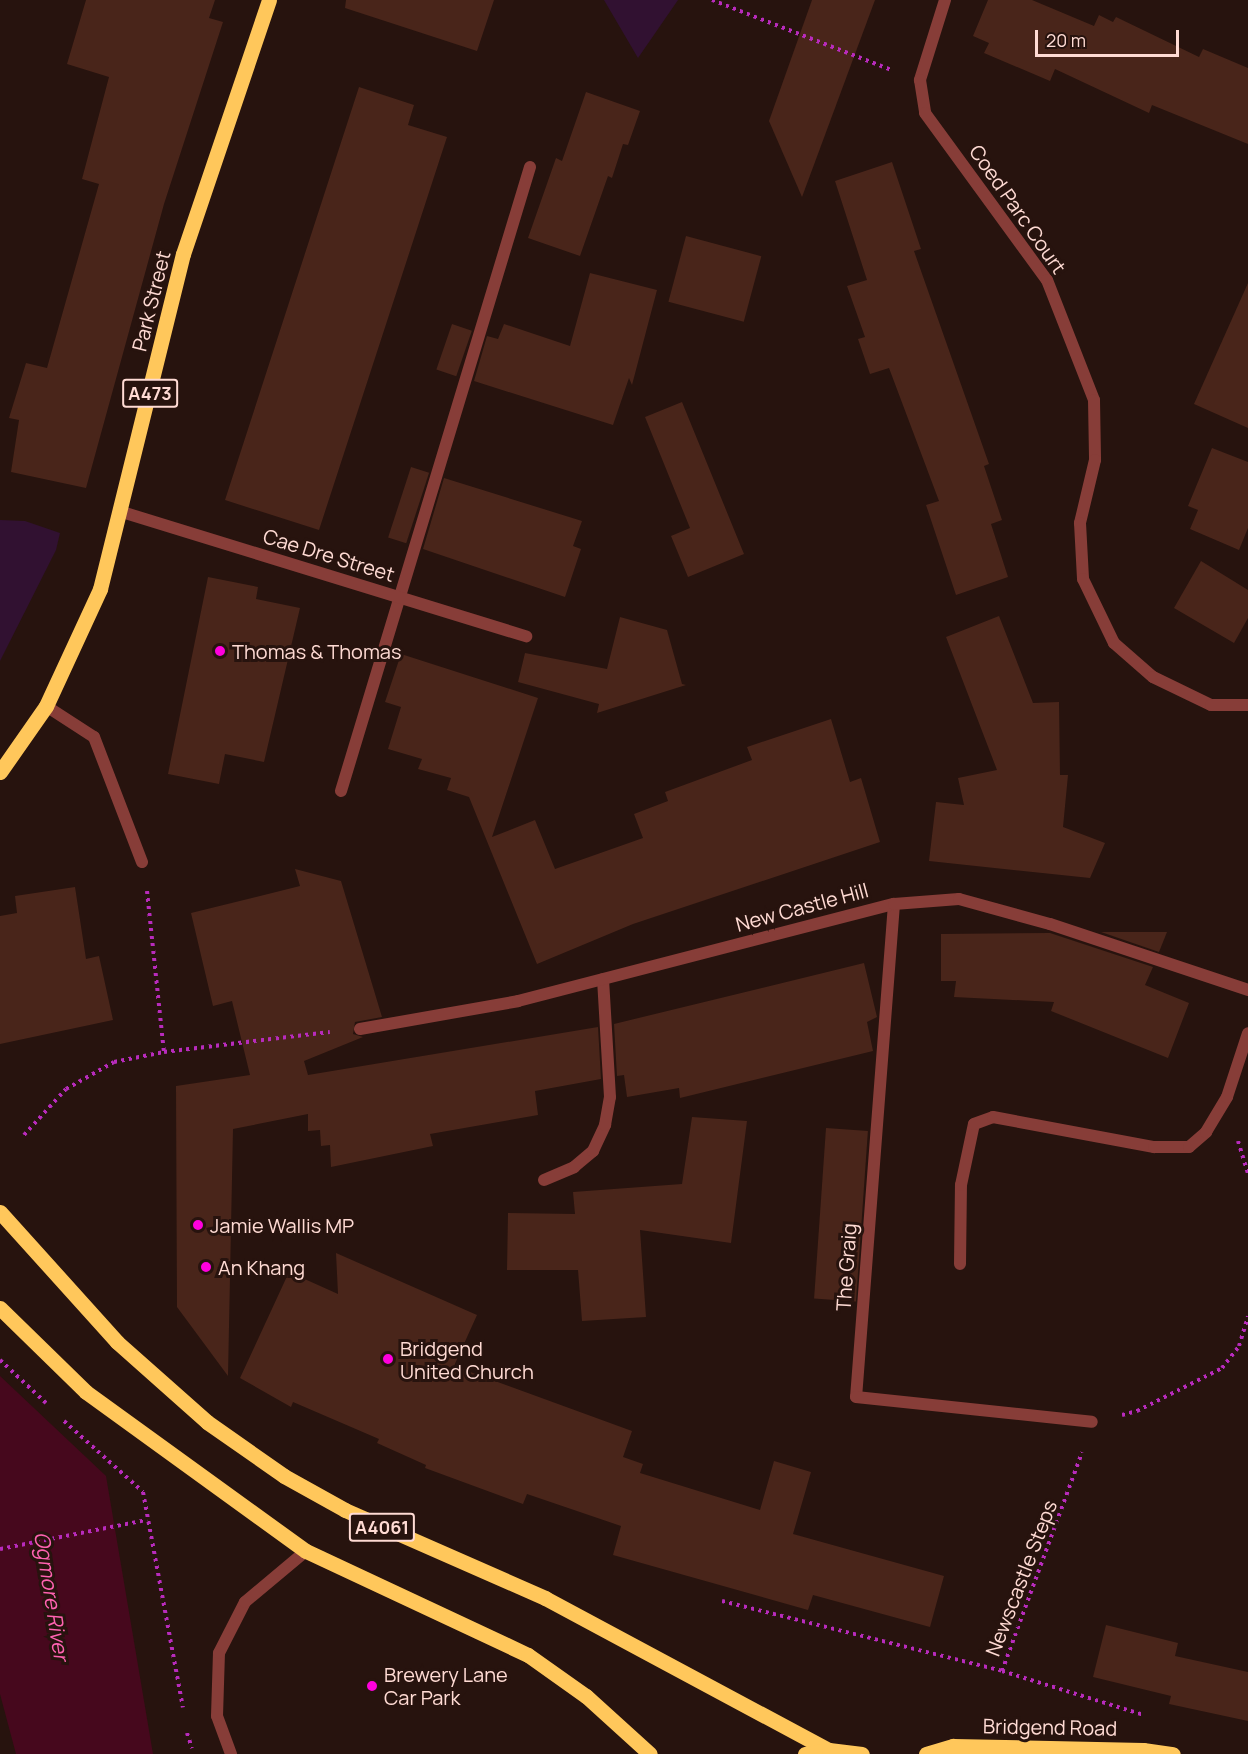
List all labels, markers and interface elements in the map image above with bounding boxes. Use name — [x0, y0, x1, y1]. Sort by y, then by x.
scale bar — [1038, 18, 1182, 56]
text: 20 m — [1046, 28, 1086, 52]
street label: Coed Parc Court — [965, 140, 1071, 278]
street label: Park Street — [127, 248, 175, 354]
road number: A473 — [122, 378, 178, 408]
street label: Cae Dre Street — [260, 524, 398, 586]
place label: Thomas & Thomas — [232, 639, 401, 663]
marker: Thomas & Thomas — [213, 644, 227, 658]
street label: New Castle Hill — [733, 878, 871, 936]
place label: Jamie Wallis MP — [210, 1213, 354, 1237]
marker: Jamie Wallis MP — [191, 1218, 205, 1232]
street label: The Graig — [831, 1222, 861, 1312]
place label: An Khang — [218, 1255, 305, 1279]
marker: An Khang — [199, 1260, 213, 1274]
place label: Bridgend United Church — [400, 1336, 534, 1383]
marker: Bridgend United Church — [381, 1352, 395, 1366]
street label: Newscastle Steps — [980, 1497, 1062, 1659]
road number: A4061 — [348, 1512, 416, 1542]
water label: Ogmore River — [29, 1530, 75, 1662]
place label: Brewery Lane Car Park — [384, 1662, 508, 1709]
marker: Brewery Lane Car Park — [365, 1679, 379, 1693]
street label: Bridgend Road — [983, 1714, 1117, 1740]

